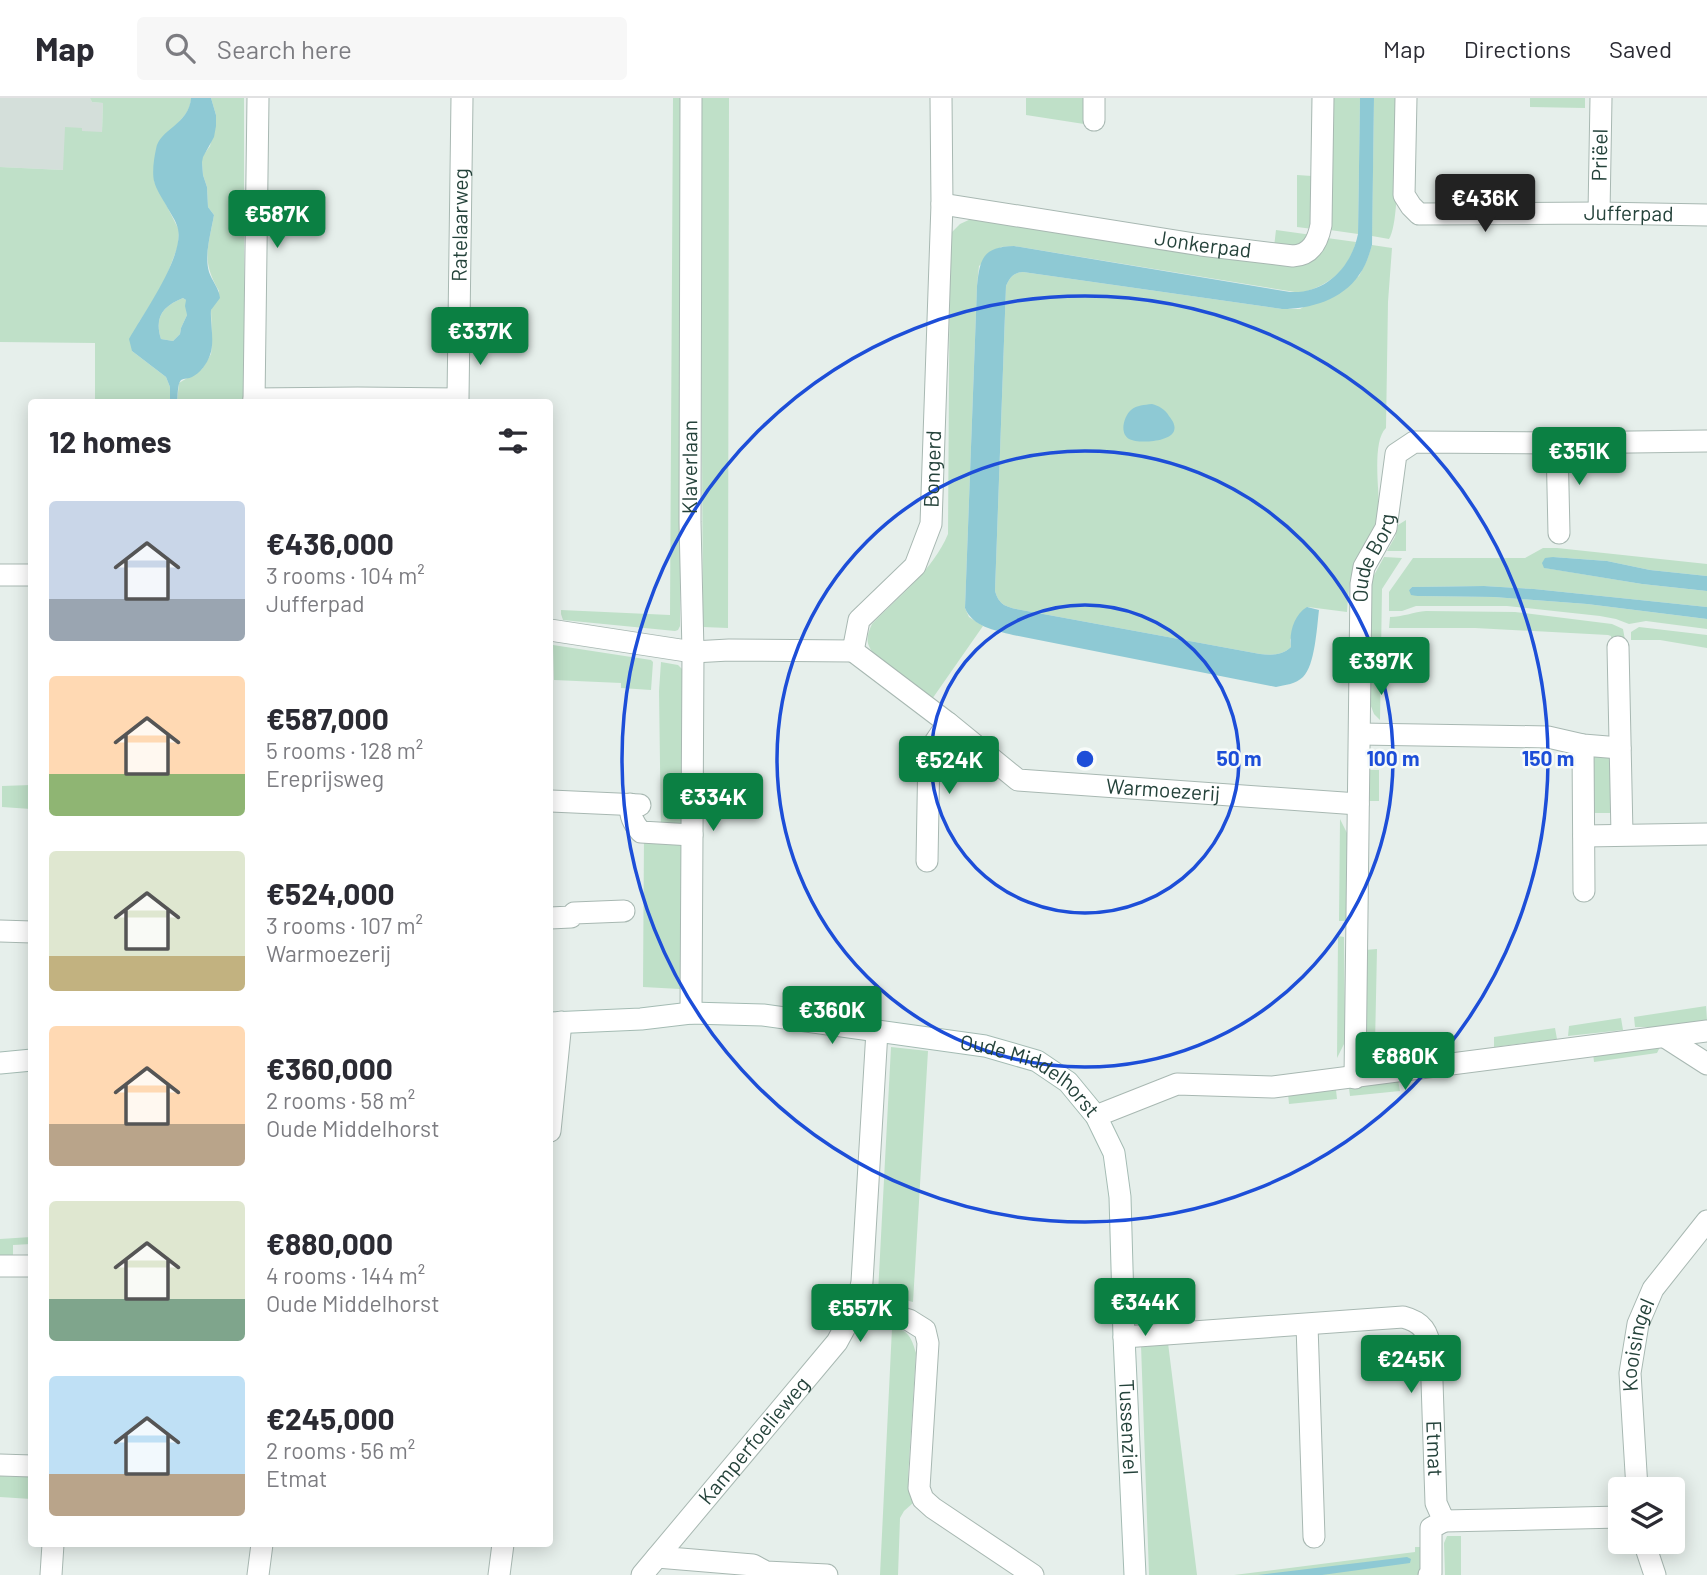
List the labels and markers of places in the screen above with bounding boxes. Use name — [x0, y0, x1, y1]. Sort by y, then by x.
pin: €436K — [1436, 174, 1534, 234]
pin: €587K — [228, 190, 326, 250]
pin: €337K — [431, 308, 529, 367]
pin: €351K — [1530, 428, 1628, 487]
pin: €397K — [1332, 638, 1430, 697]
pin: €524K — [900, 736, 998, 796]
centre of rings — [1073, 747, 1097, 771]
pin: €334K — [664, 774, 762, 833]
pin: €360K — [783, 986, 881, 1046]
pin: €880K — [1356, 1032, 1454, 1092]
pin: €344K — [1096, 1278, 1194, 1338]
pin: €557K — [811, 1284, 909, 1344]
pin: €245K — [1362, 1336, 1460, 1395]

